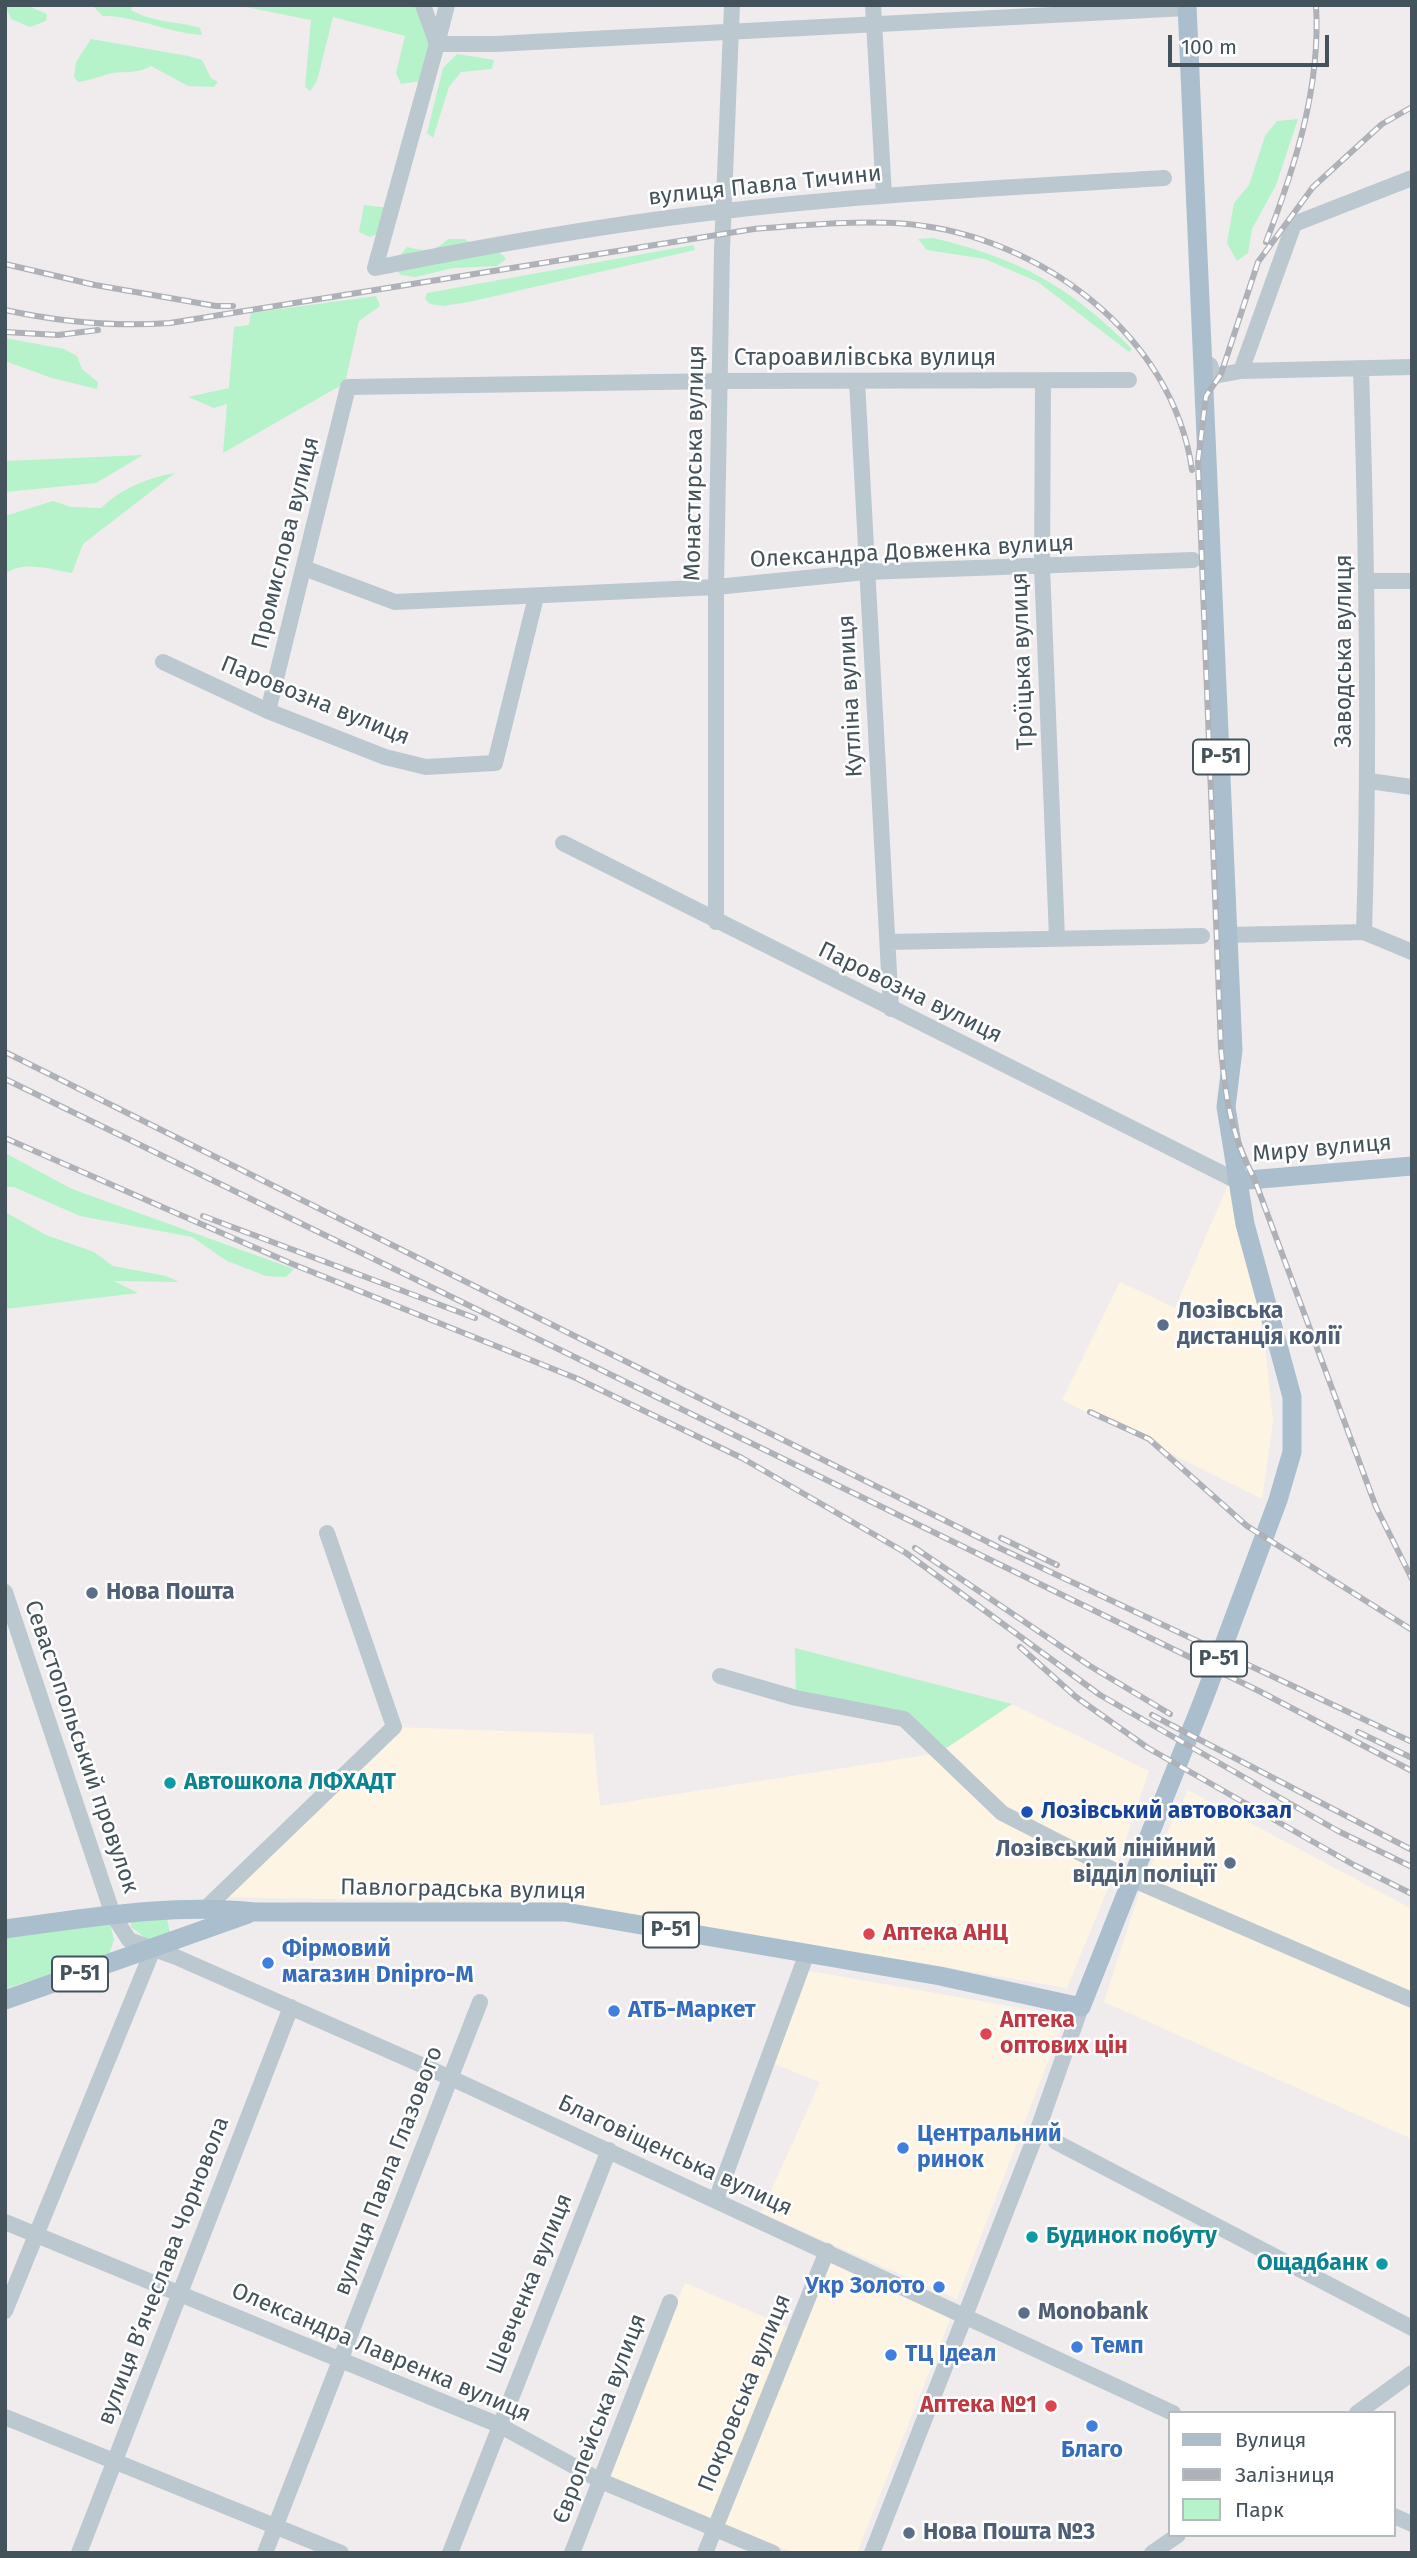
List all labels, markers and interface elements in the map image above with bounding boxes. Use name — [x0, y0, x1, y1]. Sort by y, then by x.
scale bar — [1172, 21, 1333, 65]
text: 100 m — [1181, 34, 1237, 60]
street label: вулиця Павла Тичини — [647, 160, 883, 212]
street label: Монастирська вулиця — [679, 345, 711, 581]
street label: Староавилівська вулиця — [734, 345, 996, 373]
street label: Промислова вулиця — [246, 434, 326, 652]
street label: Олександра Довженка вулиця — [749, 530, 1075, 574]
street label: Заводська вулиця — [1331, 554, 1359, 748]
street label: Троїцька вулиця — [1006, 572, 1040, 750]
street label: Кутліна вулиця — [833, 614, 869, 778]
street label: Паровозна вулиця — [216, 650, 414, 752]
road number: Р-51 — [1193, 740, 1249, 774]
street label: Паровозна вулиця — [813, 936, 1007, 1050]
street label: Миру вулиця — [1251, 1129, 1393, 1169]
place label: Лозівська дистанція колії — [1177, 1298, 1341, 1352]
marker: Лозівська дистанція колії — [1155, 1317, 1171, 1333]
place label: Нова Пошта — [106, 1579, 235, 1607]
marker: Нова Пошта — [84, 1585, 100, 1601]
street label: Севастопольський провулок — [18, 1597, 144, 1897]
road number: Р-51 — [1191, 1642, 1247, 1676]
place label: Автошкола ЛФХАДТ — [184, 1769, 396, 1797]
marker: Автошкола ЛФХАДТ — [162, 1775, 178, 1791]
place label: Лозівський автовокзал — [1041, 1798, 1292, 1826]
marker: Лозівський автовокзал — [1019, 1804, 1035, 1820]
place label: Лозівський лінійний відділ поліції — [995, 1836, 1216, 1890]
marker: Лозівський лінійний відділ поліції — [1222, 1855, 1238, 1871]
street label: Павлоградська вулиця — [340, 1874, 586, 1906]
road number: Р-51 — [643, 1912, 699, 1948]
place label: Аптека АНЦ — [883, 1920, 1008, 1948]
marker: Аптека АНЦ — [861, 1926, 877, 1942]
place label: Фірмовий магазин Dnipro-M — [282, 1936, 474, 1990]
marker: Фірмовий магазин Dnipro-M — [260, 1955, 276, 1971]
road number: Р-51 — [52, 1956, 108, 1992]
place label: АТБ-Маркет — [628, 1997, 756, 2025]
marker: АТБ-Маркет — [606, 2003, 622, 2019]
place label: Аптека оптових цін — [1000, 2007, 1128, 2061]
marker: Аптека оптових цін — [978, 2026, 994, 2042]
street label: вулиця Павла Глазового — [329, 2043, 449, 2299]
street label: Благовіщенська вулиця — [553, 2090, 797, 2222]
street label: вулиця В’ячеслава Чорновола — [92, 2113, 236, 2429]
place label: Центральний ринок — [917, 2121, 1062, 2175]
marker: Центральний ринок — [895, 2140, 911, 2156]
street label: Шевченка вулиця — [481, 2190, 579, 2378]
place label: Будинок побуту — [1046, 2223, 1217, 2251]
marker: Будинок побуту — [1024, 2229, 1040, 2245]
place label: Ощадбанк — [1257, 2250, 1368, 2278]
marker: Ощадбанк — [1374, 2256, 1390, 2272]
place label: Укр Золото — [805, 2273, 925, 2301]
street label: Олександра Лавренка вулиця — [227, 2277, 535, 2429]
marker: Укр Золото — [931, 2279, 947, 2295]
street label: Покровська вулиця — [693, 2290, 797, 2496]
place label: Monobank — [1038, 2299, 1148, 2327]
marker: Monobank — [1016, 2305, 1032, 2321]
street label: Європейська вулиця — [547, 2310, 653, 2528]
place label: Темп — [1091, 2333, 1144, 2361]
marker: Темп — [1069, 2339, 1085, 2355]
place label: ТЦ Ідеал — [905, 2341, 996, 2369]
marker: ТЦ Ідеал — [883, 2347, 899, 2363]
place label: Аптека №1 — [920, 2392, 1037, 2420]
marker: Аптека №1 — [1043, 2398, 1059, 2414]
legend — [1168, 2411, 1396, 2537]
marker: Благо — [1084, 2418, 1100, 2434]
text: Вулиця — [1235, 2427, 1306, 2453]
place label: Благо — [1061, 2437, 1123, 2465]
text: Залізниця — [1235, 2462, 1335, 2488]
text: Парк — [1235, 2497, 1284, 2523]
place label: Нова Пошта №3 — [923, 2519, 1095, 2547]
marker: Нова Пошта №3 — [901, 2525, 917, 2541]

